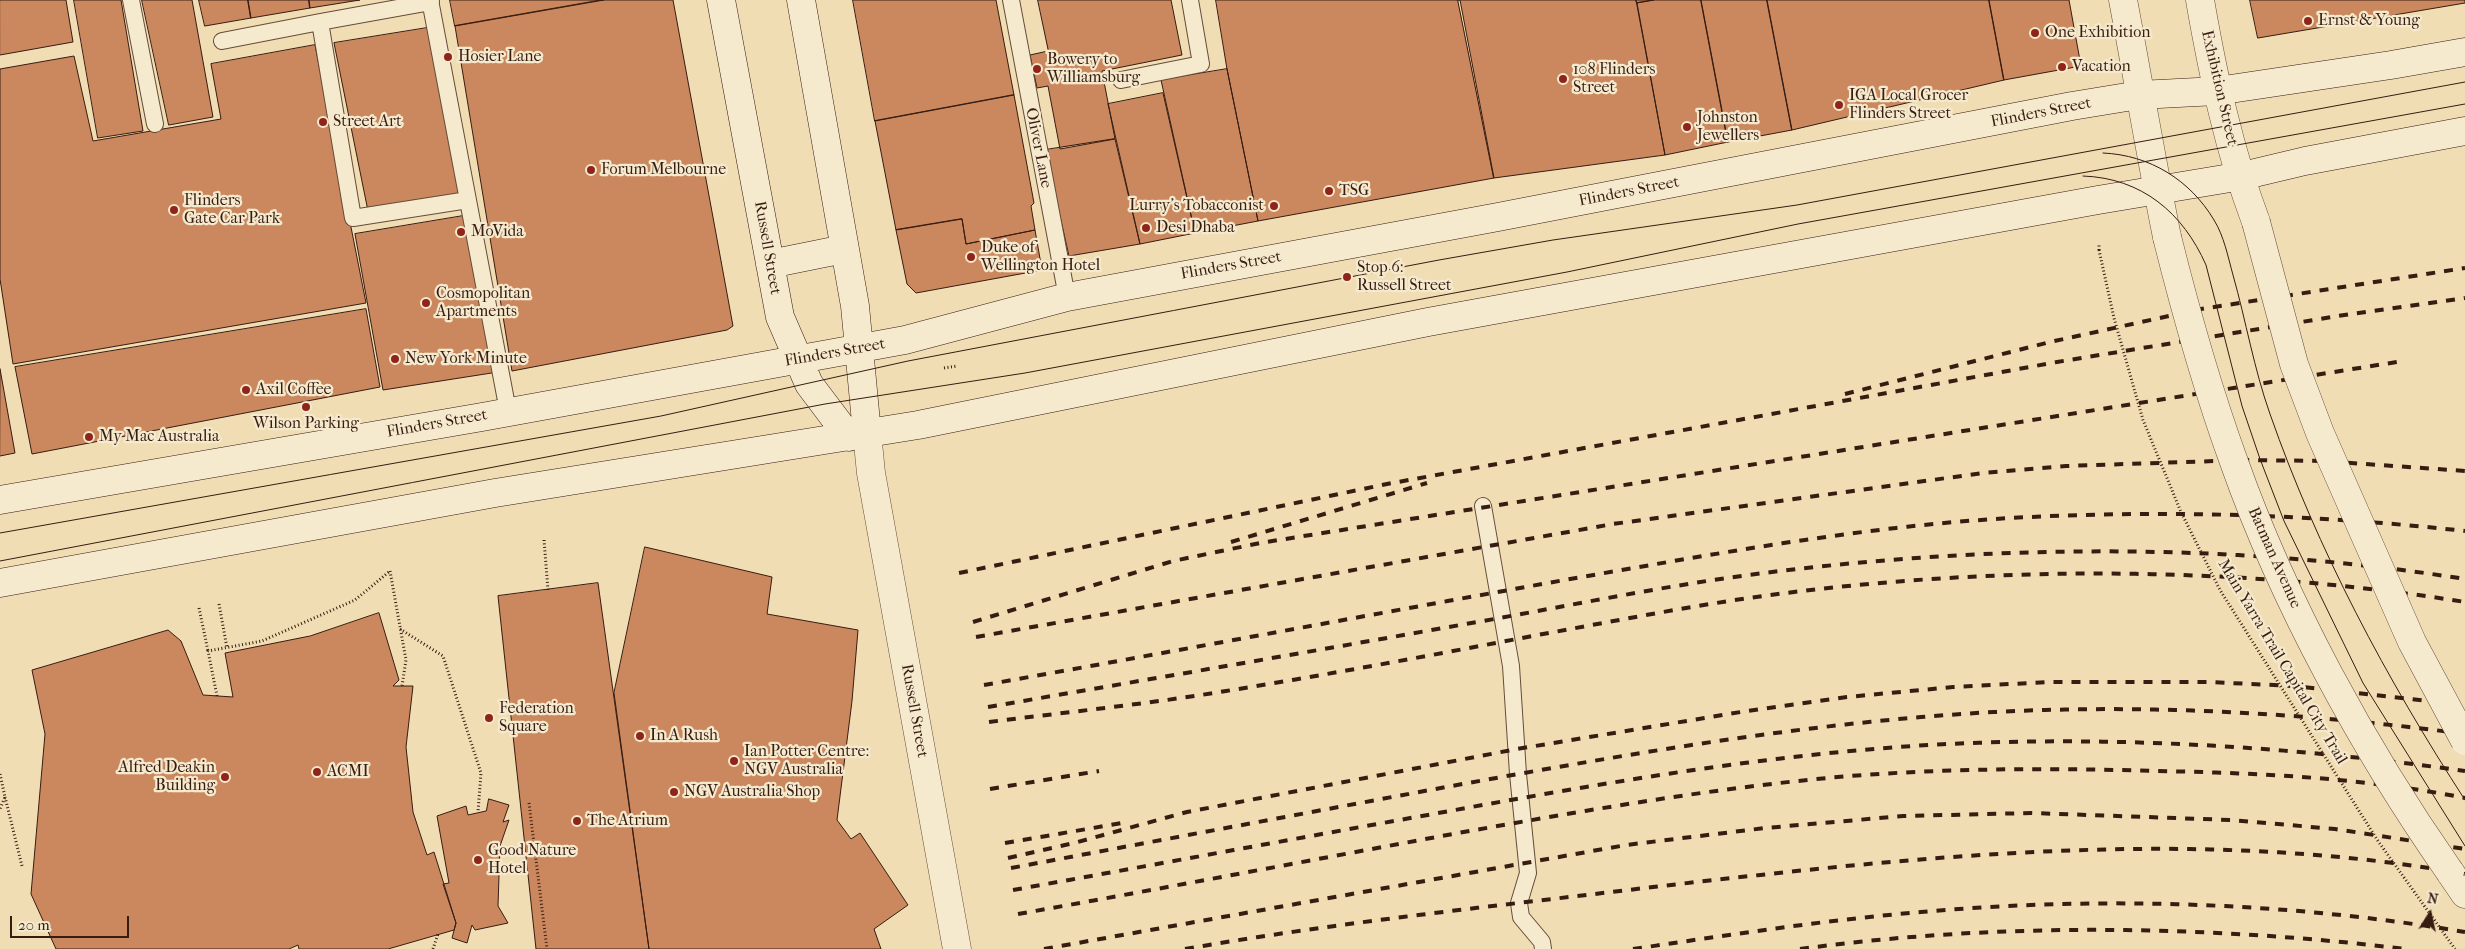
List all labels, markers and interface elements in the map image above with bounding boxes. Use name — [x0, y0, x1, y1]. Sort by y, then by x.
place label: Ernst & Young — [2318, 11, 2420, 31]
marker: Ernst & Young — [2302, 15, 2314, 27]
place label: One Exhibition — [2045, 23, 2150, 43]
marker: One Exhibition — [2029, 27, 2041, 39]
street label: Exhibition Street — [2196, 28, 2242, 148]
place label: Hosier Lane — [458, 47, 541, 67]
place label: Bowery to Williamsburg — [1047, 50, 1140, 88]
marker: Hosier Lane — [442, 51, 454, 63]
place label: Vacation — [2072, 57, 2131, 77]
place label: 108 Flinders Street — [1573, 60, 1655, 98]
marker: Vacation — [2056, 61, 2068, 73]
marker: Bowery to Williamsburg — [1031, 63, 1043, 75]
marker: 108 Flinders Street — [1557, 73, 1569, 85]
place label: IGA Local Grocer Flinders Street — [1849, 86, 1968, 124]
street label: Flinders Street — [1989, 94, 2093, 132]
marker: IGA Local Grocer Flinders Street — [1833, 99, 1845, 111]
street label: Oliver Lane — [1021, 106, 1055, 190]
place label: Johnston Jewellers — [1697, 108, 1759, 146]
place label: Street Art — [333, 112, 402, 132]
marker: Street Art — [317, 116, 329, 128]
marker: Johnston Jewellers — [1681, 121, 1693, 133]
place label: Forum Melbourne — [601, 160, 726, 180]
marker: Forum Melbourne — [585, 164, 597, 176]
street label: Flinders Street — [1577, 173, 1681, 211]
place label: TSG — [1339, 181, 1369, 201]
marker: TSG — [1323, 185, 1335, 197]
place label: Flinders Gate Car Park — [184, 191, 280, 229]
place label: Lurry's Tobacconist — [1129, 196, 1264, 216]
street label: Russell Street — [749, 200, 785, 296]
marker: Lurry's Tobacconist — [1268, 200, 1280, 212]
marker: Flinders Gate Car Park — [168, 204, 180, 216]
place label: Desi Dhaba — [1156, 218, 1235, 238]
place label: MoVida — [471, 222, 524, 242]
marker: Desi Dhaba — [1140, 222, 1152, 234]
marker: MoVida — [455, 226, 467, 238]
place label: Duke of Wellington Hotel — [981, 238, 1100, 276]
street label: Flinders Street — [1179, 248, 1283, 284]
marker: Duke of Wellington Hotel — [965, 251, 977, 263]
place label: Stop 6: Russell Street — [1357, 258, 1452, 296]
marker: Stop 6: Russell Street — [1341, 271, 1353, 283]
place label: Cosmopolitan Apartments — [436, 284, 530, 322]
marker: Cosmopolitan Apartments — [420, 297, 432, 309]
street label: Flinders Street — [783, 335, 887, 371]
place label: New York Minute — [405, 349, 527, 369]
marker: New York Minute — [389, 353, 401, 365]
place label: Axil Coffee — [256, 380, 331, 400]
marker: Axil Coffee — [240, 384, 252, 396]
marker: Wilson Parking — [300, 401, 312, 413]
street label: Flinders Street — [385, 406, 489, 442]
place label: Wilson Parking — [253, 414, 359, 434]
place label: My Mac Australia — [99, 427, 219, 447]
marker: My Mac Australia — [83, 431, 95, 443]
street label: Batman Avenue — [2243, 504, 2305, 612]
street label: Main Yarra Trail Capital City Trail — [2213, 556, 2351, 768]
street label: Russell Street — [896, 663, 932, 759]
place label: Federation Square — [499, 699, 574, 737]
marker: Federation Square — [483, 712, 495, 724]
place label: In A Rush — [650, 726, 718, 746]
marker: In A Rush — [634, 730, 646, 742]
place label: Ian Potter Centre: NGV Australia — [744, 742, 869, 780]
marker: Ian Potter Centre: NGV Australia — [728, 755, 740, 767]
place label: Alfred Deakin Building — [118, 758, 215, 796]
place label: ACMI — [327, 762, 369, 782]
marker: ACMI — [311, 766, 323, 778]
marker: Alfred Deakin Building — [219, 771, 231, 783]
place label: NGV Australia Shop — [684, 782, 820, 802]
marker: NGV Australia Shop — [668, 786, 680, 798]
place label: The Atrium — [587, 811, 668, 831]
marker: The Atrium — [571, 815, 583, 827]
place label: Good Nature Hotel — [488, 841, 576, 879]
marker: Good Nature Hotel — [472, 854, 484, 866]
north arrow — [2405, 889, 2455, 939]
text: N — [2426, 889, 2439, 908]
scale bar — [12, 906, 131, 938]
text: 20 m — [18, 916, 50, 934]

